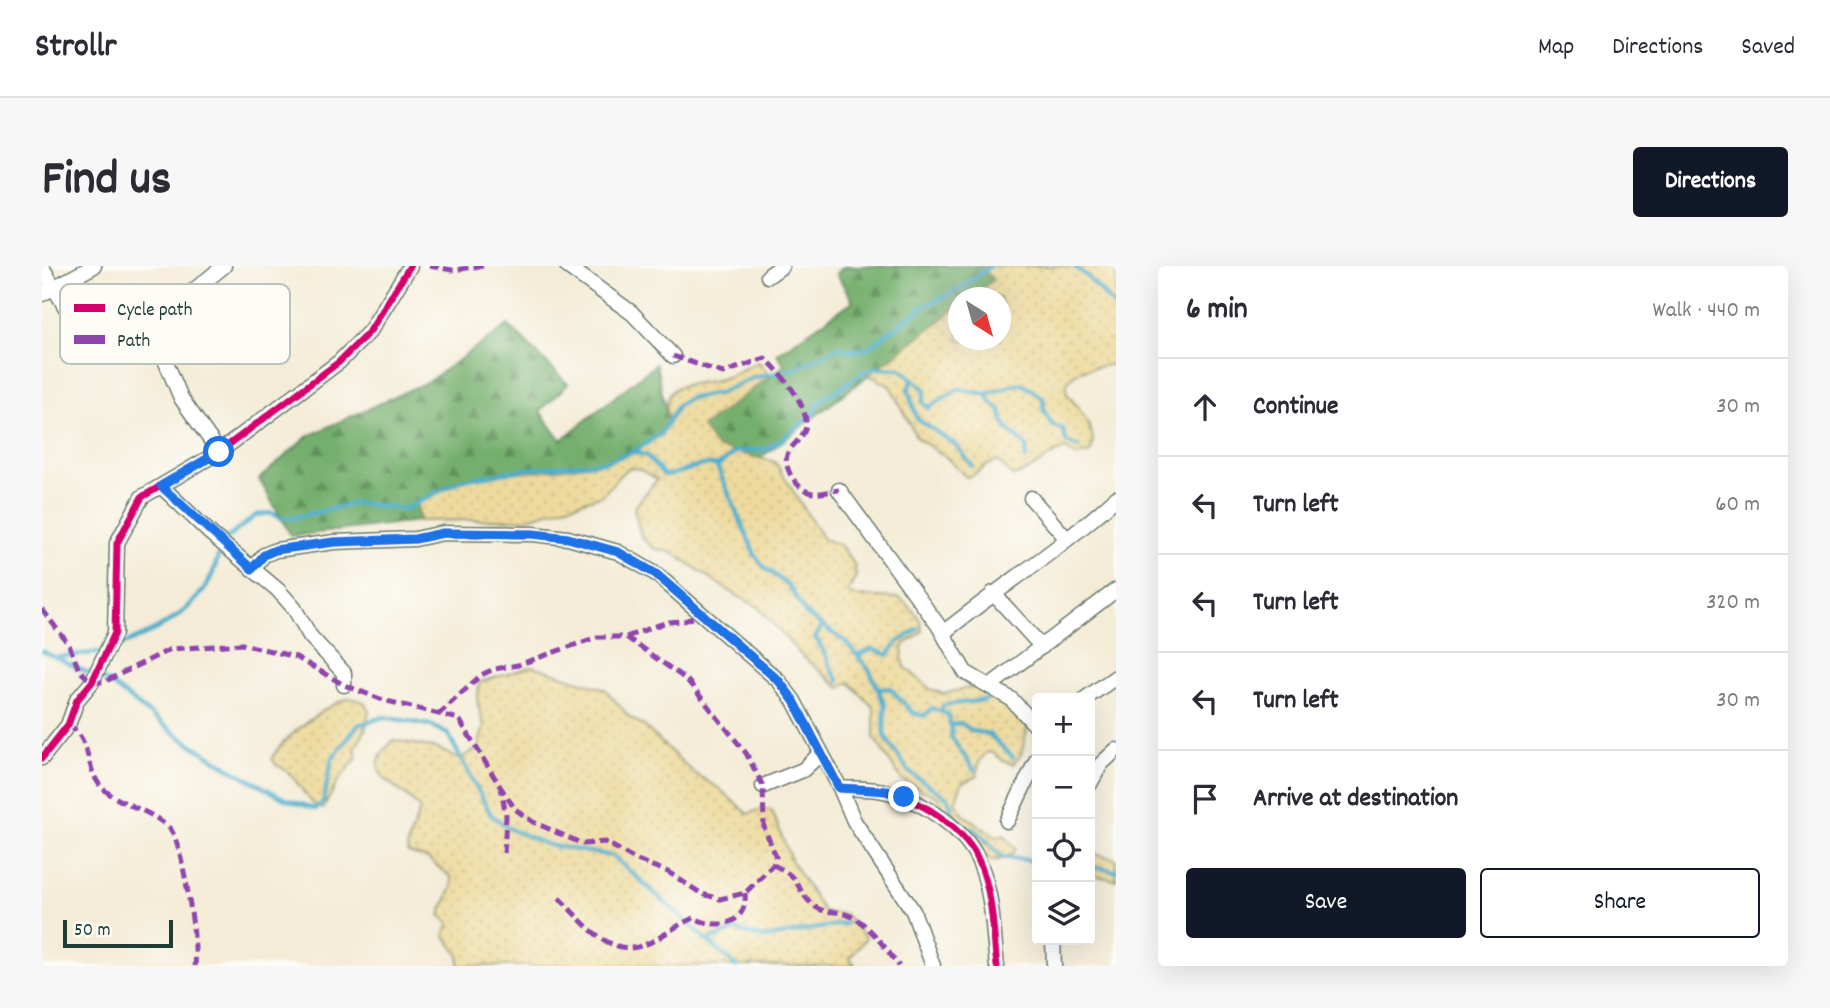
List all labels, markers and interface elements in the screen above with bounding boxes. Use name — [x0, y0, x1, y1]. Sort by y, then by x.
text: Strollr — [35, 25, 117, 72]
text: Map — [1538, 31, 1574, 65]
text: Directions — [1612, 31, 1703, 65]
text: Saved — [1741, 31, 1795, 65]
text: Find us — [42, 147, 171, 217]
button: Directions — [1633, 147, 1788, 217]
legend — [60, 284, 290, 364]
north arrow — [948, 287, 1011, 350]
text: 6 min — [1186, 290, 1248, 333]
text: Walk · 440 m — [1653, 295, 1760, 328]
text: Cycle path — [117, 298, 192, 325]
text: Path — [117, 329, 150, 356]
icon: ahead — [1186, 388, 1224, 426]
text: Continue — [1253, 389, 1338, 426]
text: 30 m — [1716, 391, 1760, 424]
route start — [203, 436, 234, 467]
icon: left — [1186, 486, 1224, 524]
text: Turn left — [1253, 487, 1339, 524]
text: 60 m — [1715, 489, 1760, 522]
icon: left — [1186, 584, 1224, 622]
text: Turn left — [1253, 585, 1339, 622]
text: 320 m — [1706, 587, 1760, 620]
icon: left — [1186, 682, 1224, 720]
text: Turn left — [1253, 683, 1339, 720]
text: 30 m — [1716, 685, 1760, 718]
map controls — [1032, 693, 1095, 945]
button: + — [1032, 693, 1095, 756]
button: − — [1032, 756, 1095, 819]
icon: arrive — [1186, 780, 1224, 818]
route end — [888, 781, 919, 812]
text: Arrive at destination — [1253, 781, 1458, 818]
button: locate — [1032, 819, 1095, 882]
button: Save — [1186, 868, 1466, 938]
button: Share — [1480, 868, 1760, 938]
button: layers — [1032, 882, 1095, 945]
scale bar — [63, 917, 173, 949]
text: 50 m — [74, 918, 111, 945]

